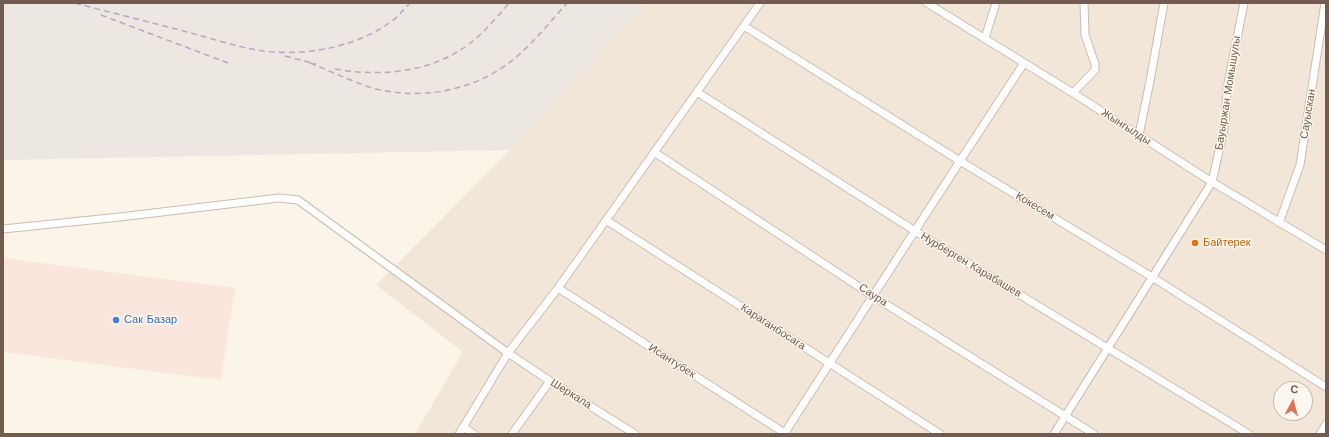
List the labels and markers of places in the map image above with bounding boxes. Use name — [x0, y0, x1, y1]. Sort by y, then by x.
place label: Байтерек — [1203, 236, 1251, 250]
marker: Байтерек — [1190, 238, 1200, 248]
place label: Сак Базар — [124, 313, 177, 327]
marker: Сак Базар — [111, 315, 121, 325]

